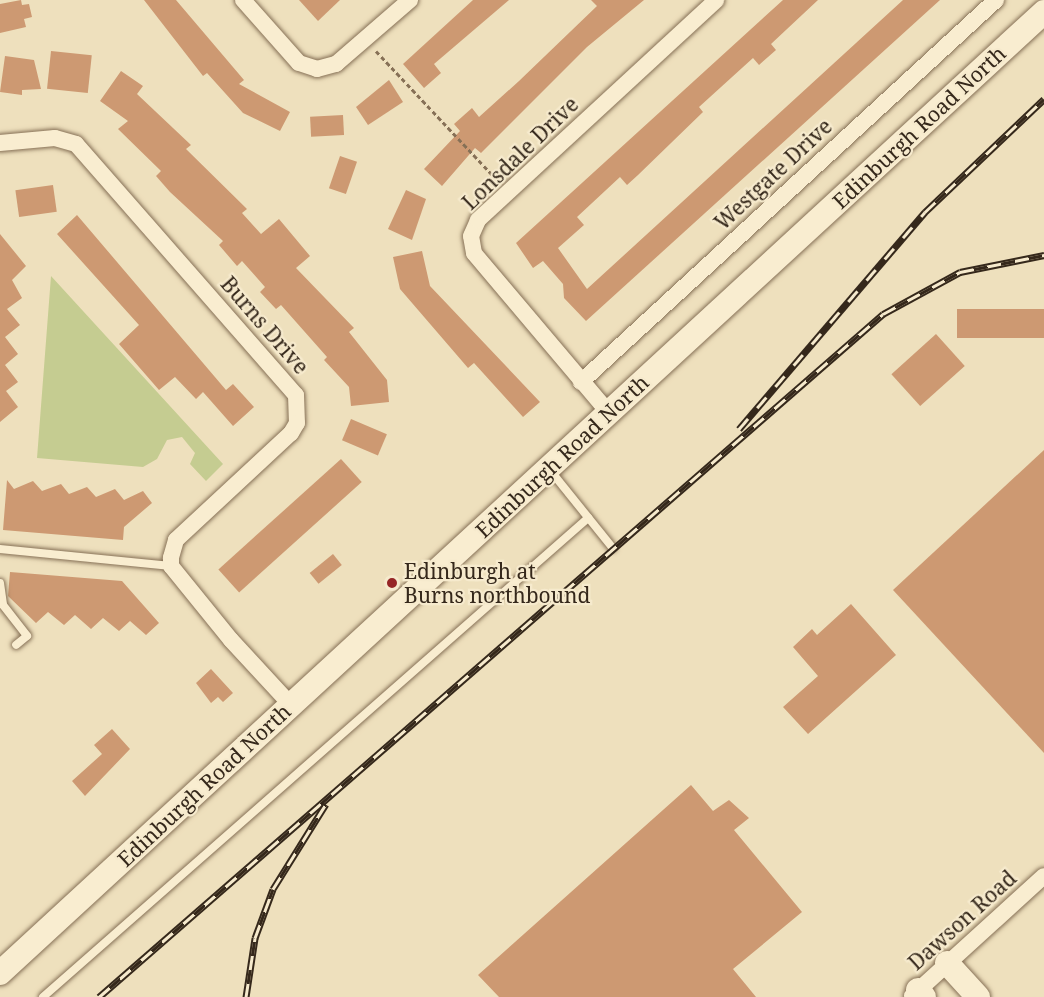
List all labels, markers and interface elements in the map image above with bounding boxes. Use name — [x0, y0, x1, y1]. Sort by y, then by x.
street label: Edinburgh Road North — [827, 40, 1011, 214]
street label: Lonsdale Drive — [457, 91, 583, 215]
street label: Westgate Drive — [709, 113, 837, 235]
street label: Burns Drive — [216, 271, 314, 379]
street label: Edinburgh Road North — [470, 369, 654, 543]
place label: Edinburgh at Burns northbound — [404, 558, 591, 608]
marker: Edinburgh at Burns northbound — [385, 576, 399, 590]
street label: Edinburgh Road North — [112, 698, 296, 872]
street label: Dawson Road — [903, 865, 1021, 975]

